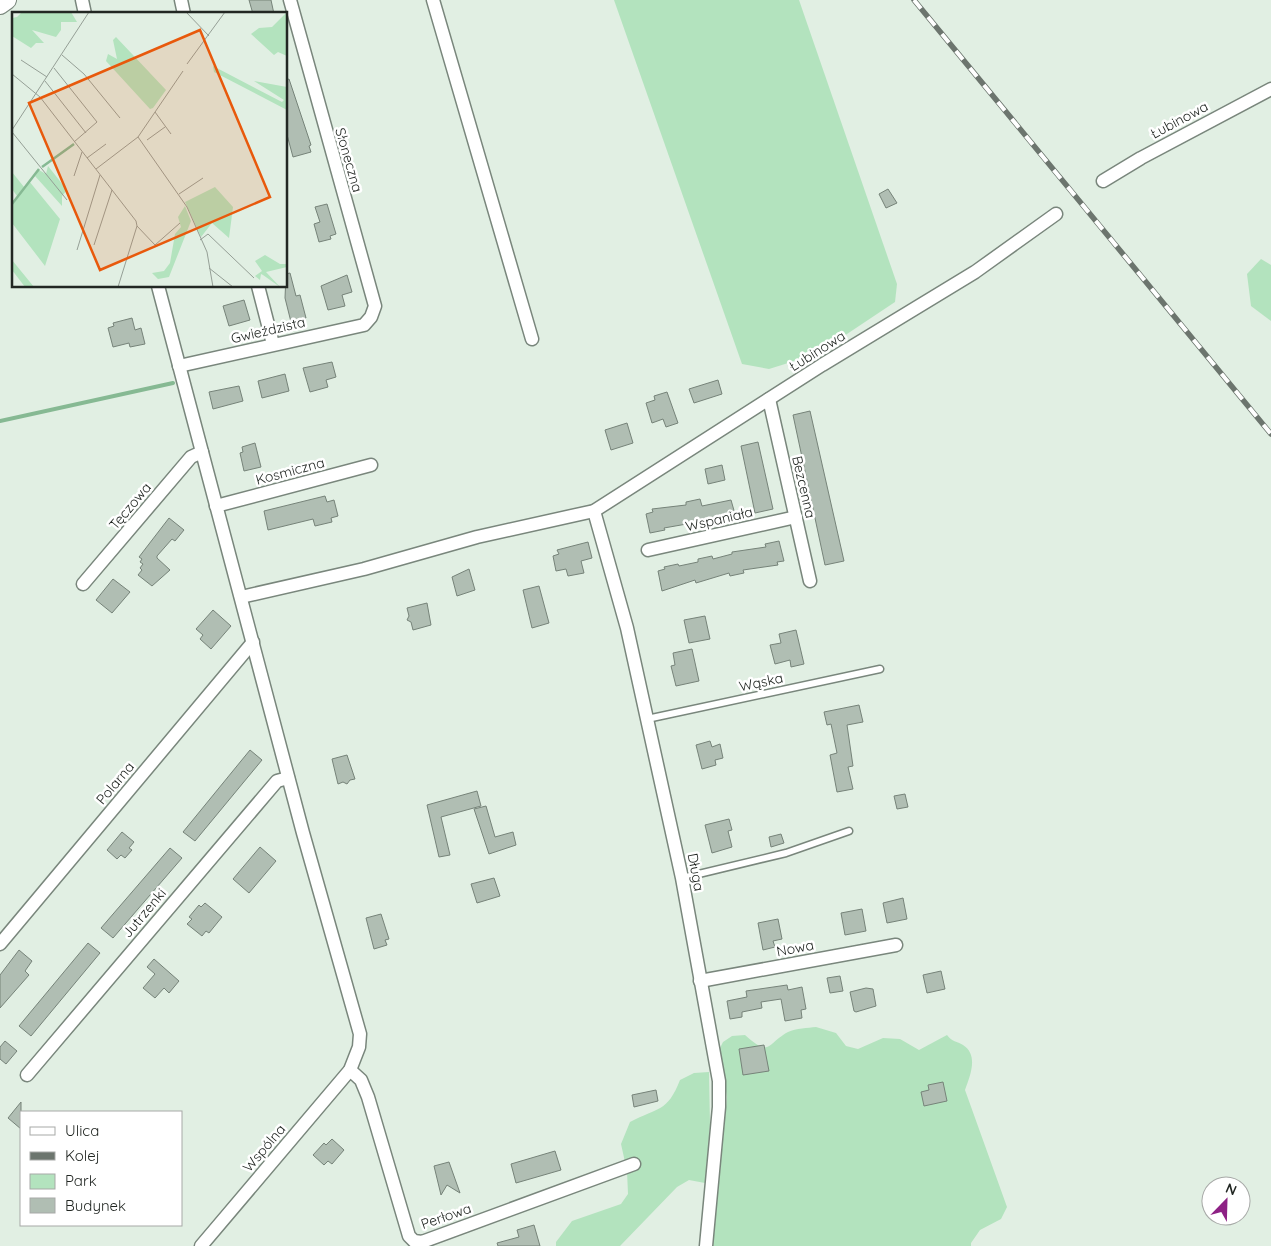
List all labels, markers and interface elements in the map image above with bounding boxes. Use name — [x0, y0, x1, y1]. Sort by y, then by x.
inset map — [12, 12, 288, 288]
street label: Łubinowa — [1147, 97, 1211, 143]
street label: Słoneczna — [331, 126, 367, 194]
street label: Gwieździsta — [229, 313, 307, 347]
street label: Łubinowa — [785, 327, 849, 375]
street label: Kosmiczna — [254, 453, 326, 489]
street label: Bezcenna — [788, 454, 820, 520]
street label: Tęczowa — [105, 479, 155, 533]
street label: Wspaniała — [684, 503, 754, 535]
street label: Wąska — [737, 669, 785, 695]
street label: Polarna — [92, 758, 138, 808]
street label: Długa — [684, 851, 708, 893]
street label: Jutrzenki — [118, 885, 170, 941]
street label: Nowa — [775, 936, 815, 960]
legend — [20, 1111, 182, 1226]
street label: Wspólna — [239, 1120, 289, 1176]
text: Ulica — [65, 1121, 99, 1140]
text: Kolej — [65, 1146, 100, 1165]
text: Park — [65, 1171, 97, 1190]
north arrow — [1201, 1176, 1251, 1226]
text: N — [1223, 1179, 1239, 1199]
text: Budynek — [65, 1196, 126, 1215]
street label: Perłowa — [418, 1199, 474, 1233]

